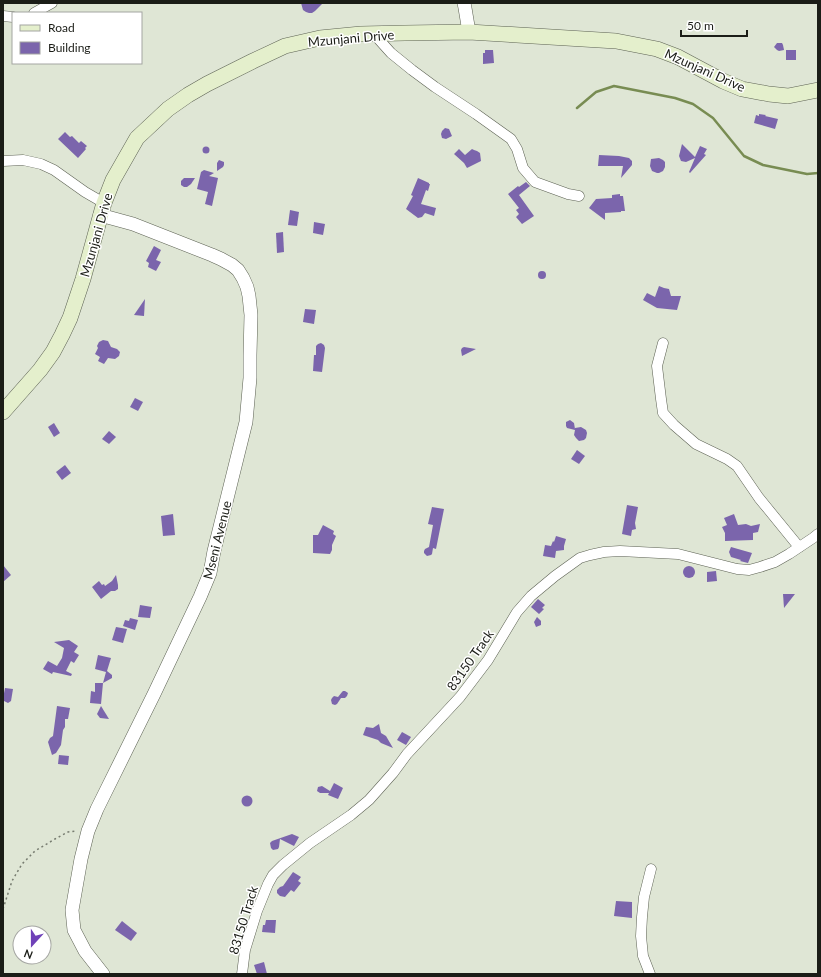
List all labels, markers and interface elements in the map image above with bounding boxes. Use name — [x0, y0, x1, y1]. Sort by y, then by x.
legend — [12, 12, 142, 64]
scale bar — [681, 12, 747, 38]
text: 50 m — [687, 18, 714, 33]
text: Road — [48, 20, 75, 35]
street label: Mzunjani Drive — [307, 26, 395, 50]
text: Building — [48, 40, 91, 55]
street label: Mzunjani Drive — [662, 45, 748, 95]
street label: Mzunjani Drive — [76, 191, 116, 279]
street label: Mseni Avenue — [199, 499, 235, 581]
street label: 83150 Track — [443, 626, 497, 694]
street label: 83150 Track — [225, 883, 261, 956]
north arrow — [12, 925, 52, 965]
text: N — [22, 947, 35, 962]

